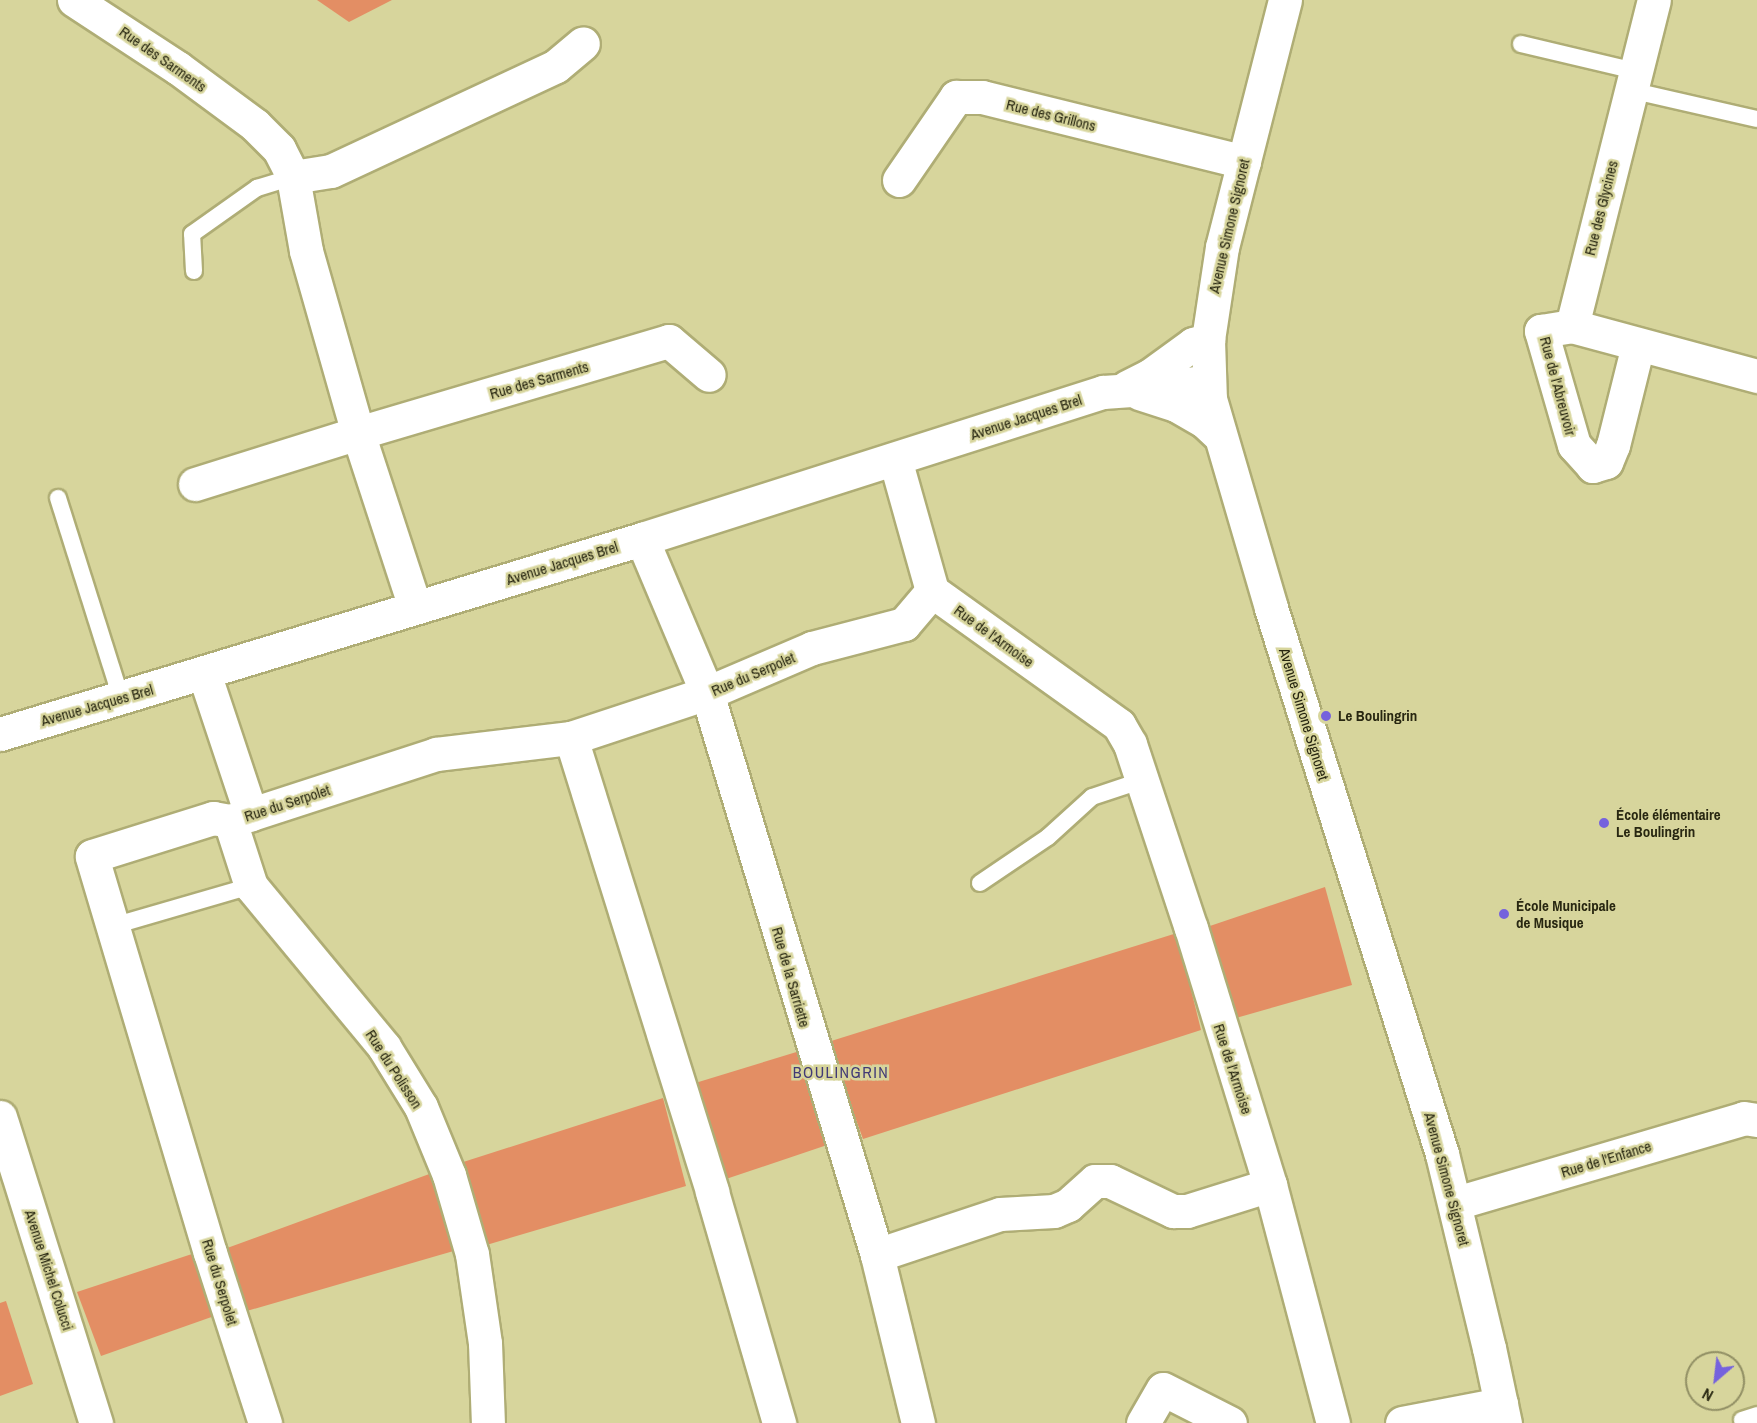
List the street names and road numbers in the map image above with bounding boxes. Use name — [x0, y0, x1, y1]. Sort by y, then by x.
street label: Rue des Sarments — [116, 22, 210, 96]
street label: Rue des Grillons — [1004, 95, 1098, 135]
street label: Avenue Simone Signoret — [1205, 157, 1253, 295]
street label: Rue des Glycines — [1581, 159, 1621, 257]
street label: Rue de l'Abreuvoir — [1536, 335, 1580, 437]
street label: Rue des Sarments — [488, 357, 590, 403]
street label: Avenue Jacques Brel — [968, 391, 1084, 443]
street label: Avenue Jacques Brel — [504, 537, 620, 589]
street label: Rue de l'Armoise — [951, 601, 1037, 671]
street label: Avenue Simone Signoret — [1275, 646, 1333, 782]
street label: Rue du Serpolet — [709, 648, 797, 700]
street label: Avenue Jacques Brel — [39, 680, 155, 730]
street label: Rue du Serpolet — [242, 781, 332, 825]
street label: Rue de la Sarriette — [768, 925, 814, 1029]
street label: Rue de l'Armoise — [1210, 1022, 1256, 1116]
street label: Rue du Polisson — [362, 1026, 426, 1112]
street label: Avenue Simone Signoret — [1421, 1110, 1473, 1248]
street label: Rue de l'Enfance — [1559, 1137, 1653, 1181]
street label: Avenue Michel Colucci — [21, 1208, 77, 1332]
street label: Rue du Serpolet — [198, 1237, 242, 1327]

